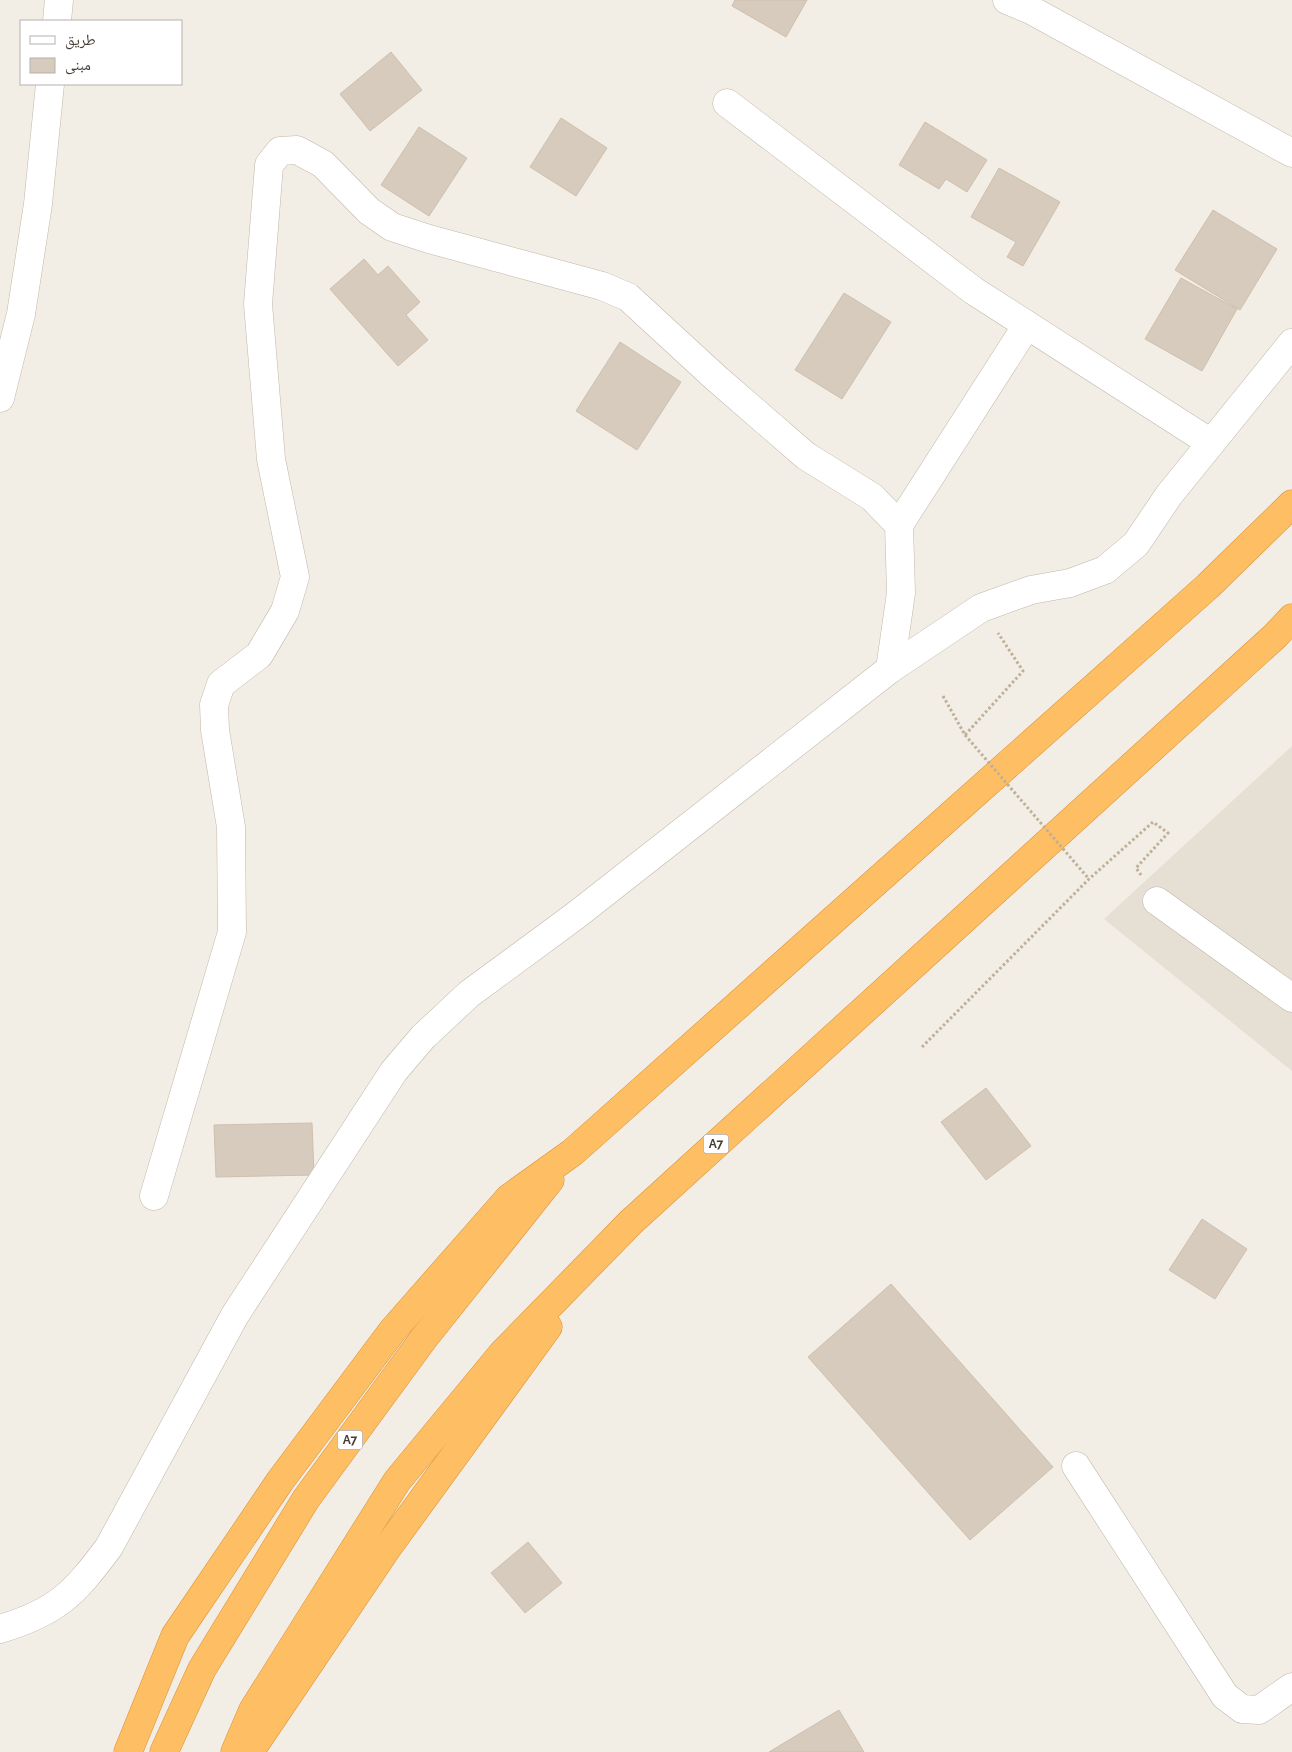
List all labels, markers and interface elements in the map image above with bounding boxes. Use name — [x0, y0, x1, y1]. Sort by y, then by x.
legend — [20, 20, 182, 85]
text: طريق — [65, 31, 96, 50]
text: مبنى — [65, 56, 91, 75]
road number: A7 — [704, 1134, 728, 1154]
road number: A7 — [338, 1430, 362, 1450]

